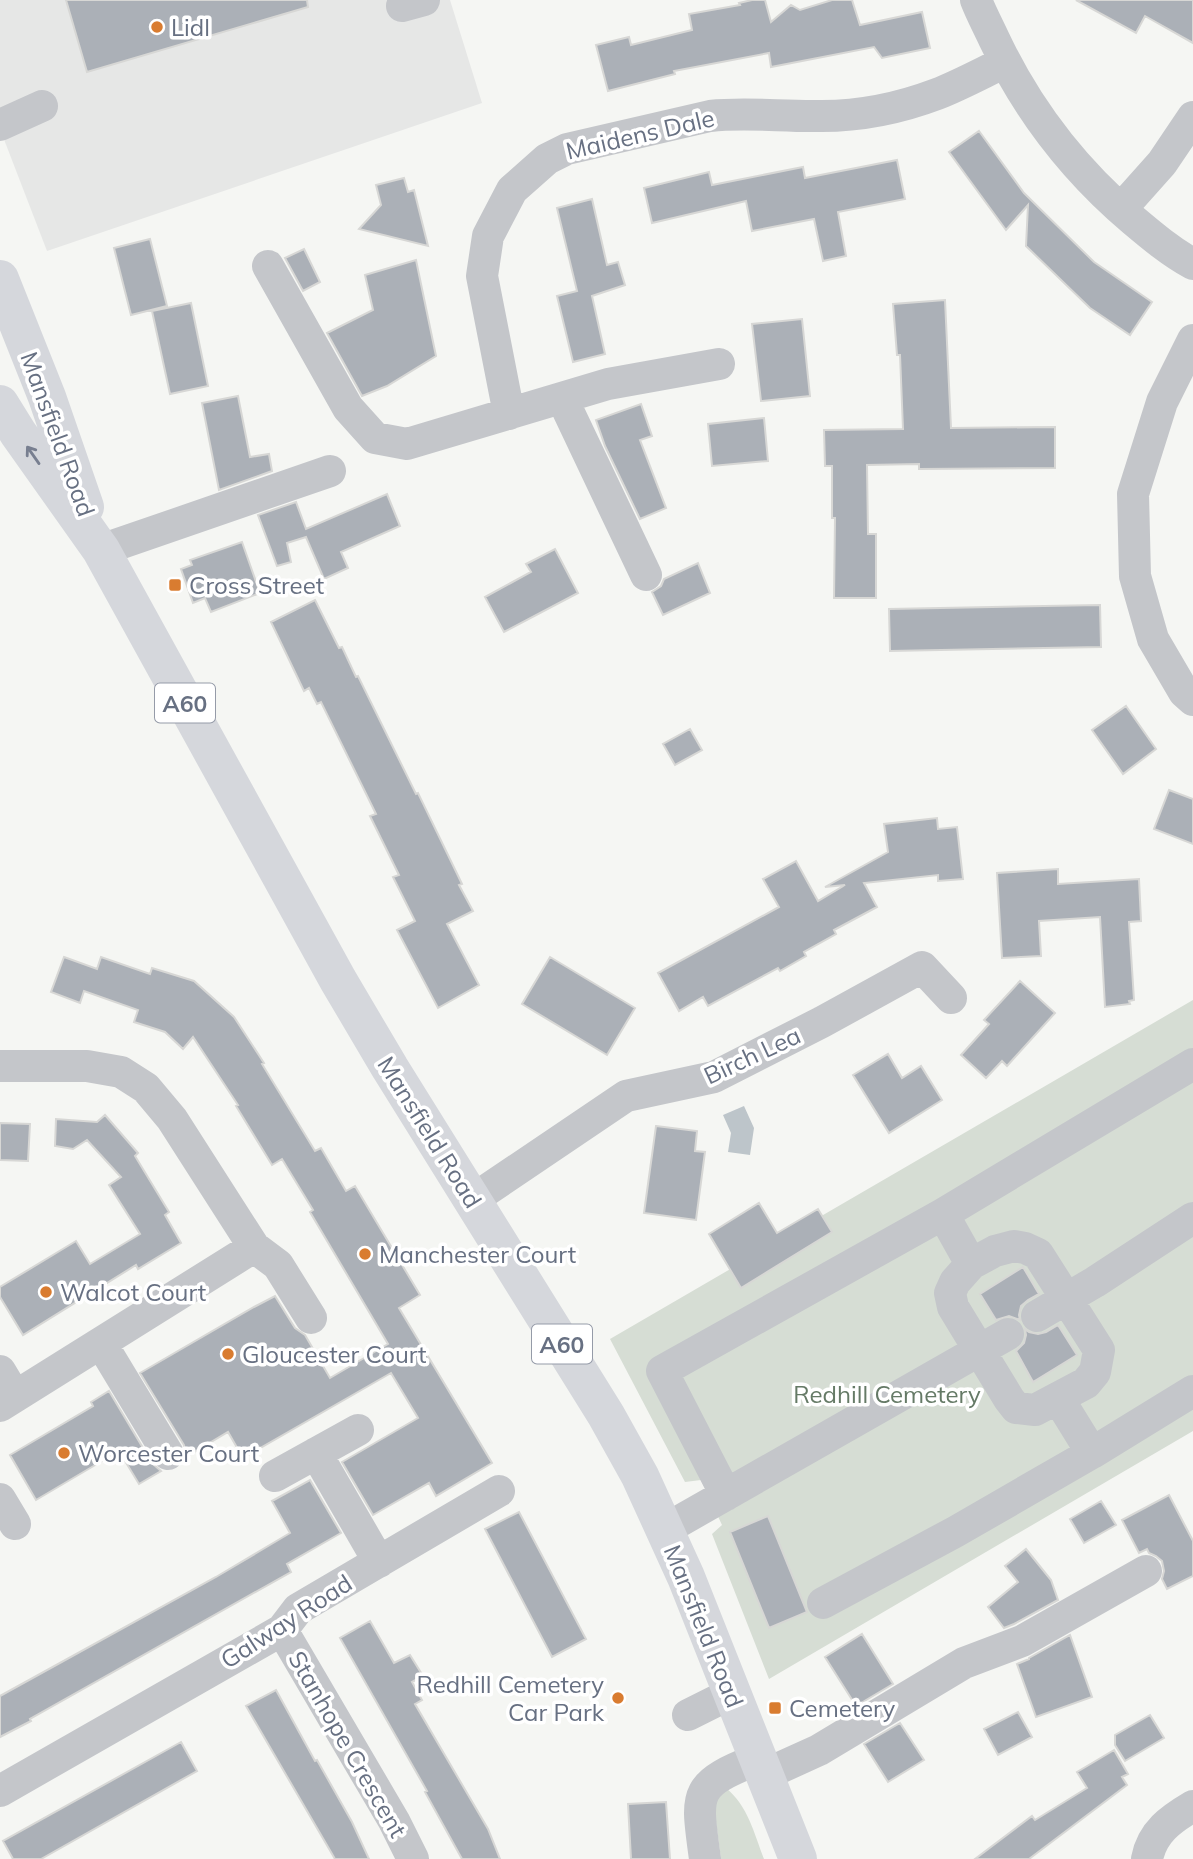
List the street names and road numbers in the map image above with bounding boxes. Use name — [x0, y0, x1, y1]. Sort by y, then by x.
street label: Maidens Dale — [563, 102, 717, 166]
street label: Mansfield Road — [14, 348, 102, 520]
road number: A60 — [155, 684, 215, 722]
street label: Birch Lea — [699, 1020, 805, 1090]
street label: Mansfield Road — [371, 1051, 489, 1213]
road number: A60 — [532, 1324, 592, 1364]
street label: Mansfield Road — [658, 1540, 750, 1712]
street label: Galway Road — [215, 1567, 357, 1675]
street label: Stanhope Crescent — [282, 1645, 414, 1843]

